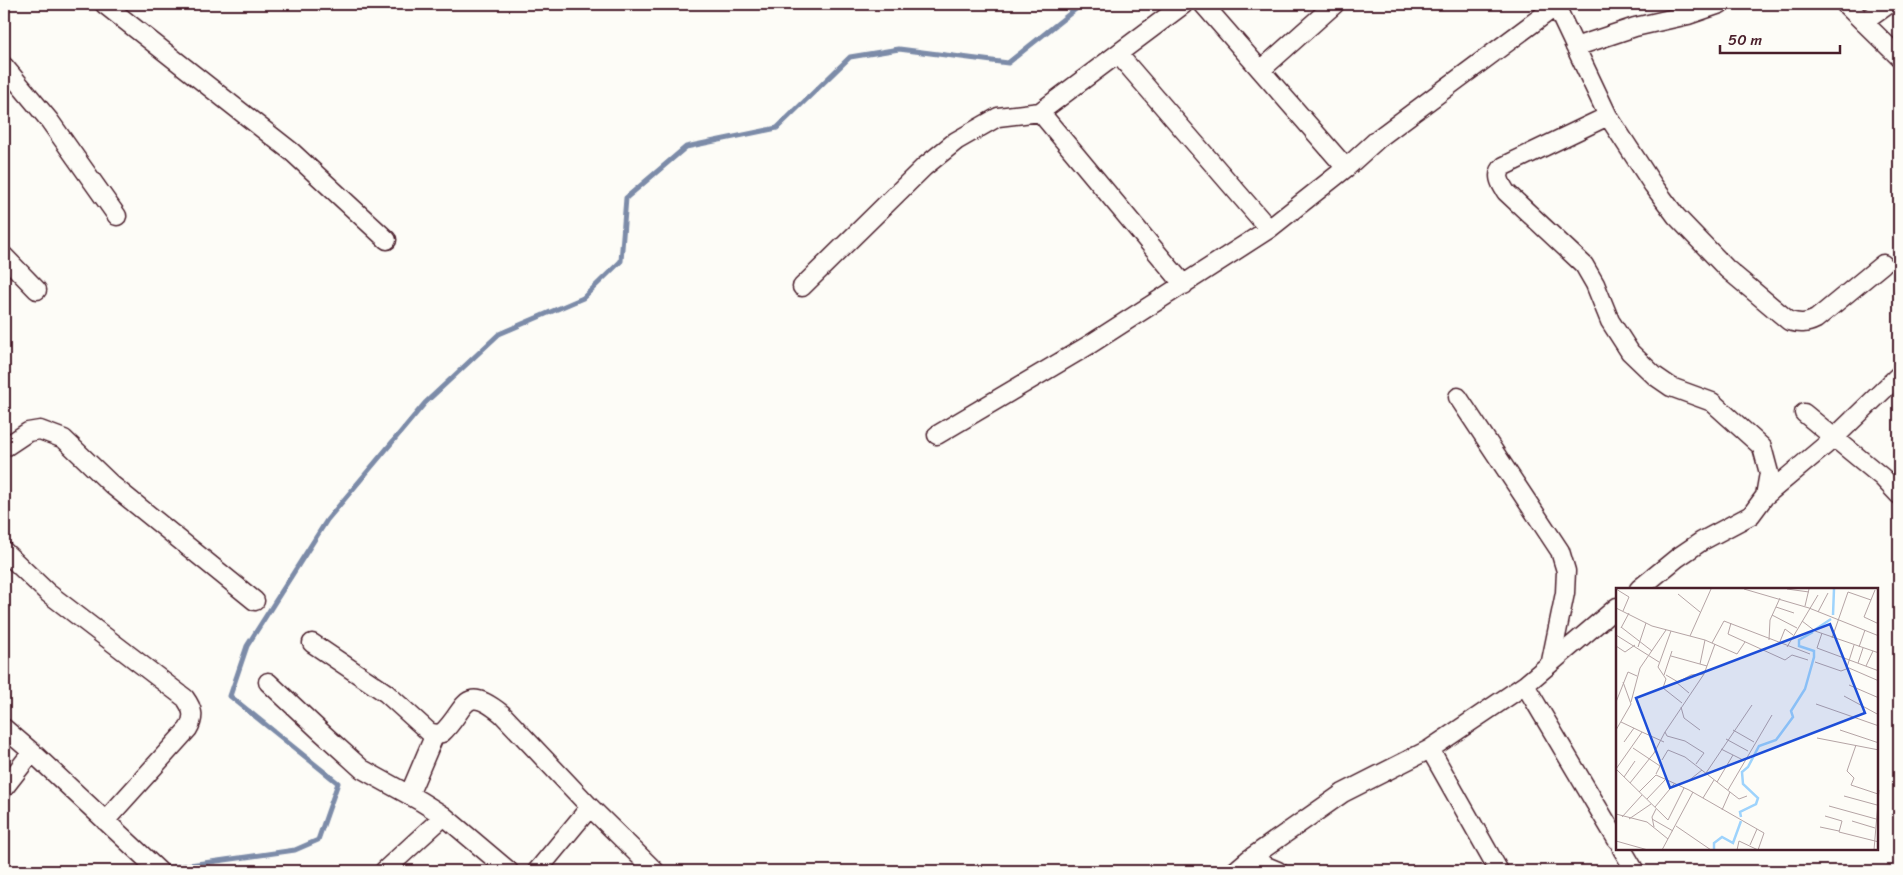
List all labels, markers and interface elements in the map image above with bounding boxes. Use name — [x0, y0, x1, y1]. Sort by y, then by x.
scale bar — [1720, 22, 1840, 54]
text: 50 m — [1728, 27, 1763, 53]
inset map — [1616, 588, 1878, 850]

